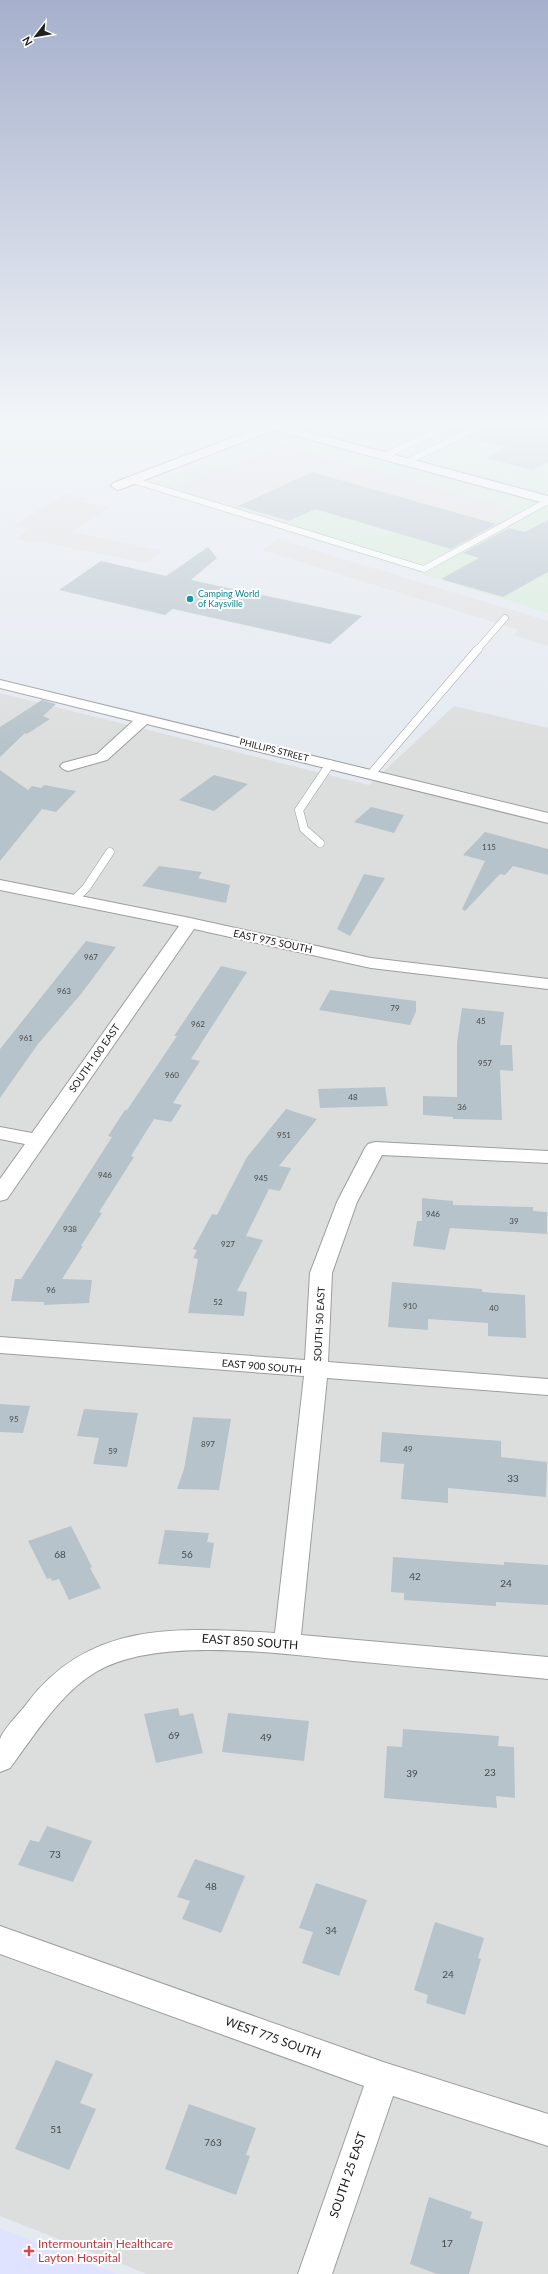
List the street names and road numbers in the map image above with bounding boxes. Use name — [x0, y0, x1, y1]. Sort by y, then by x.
street label: PHILLIPS STREET — [238, 736, 310, 764]
street label: EAST 975 SOUTH — [232, 927, 314, 955]
street label: SOUTH 100 EAST — [66, 1021, 122, 1095]
street label: SOUTH 50 EAST — [311, 1286, 327, 1362]
street label: EAST 900 SOUTH — [221, 1357, 303, 1375]
street label: EAST 850 SOUTH — [201, 1631, 299, 1652]
street label: WEST 775 SOUTH — [223, 2013, 323, 2062]
street label: SOUTH 25 EAST — [326, 2130, 369, 2220]

